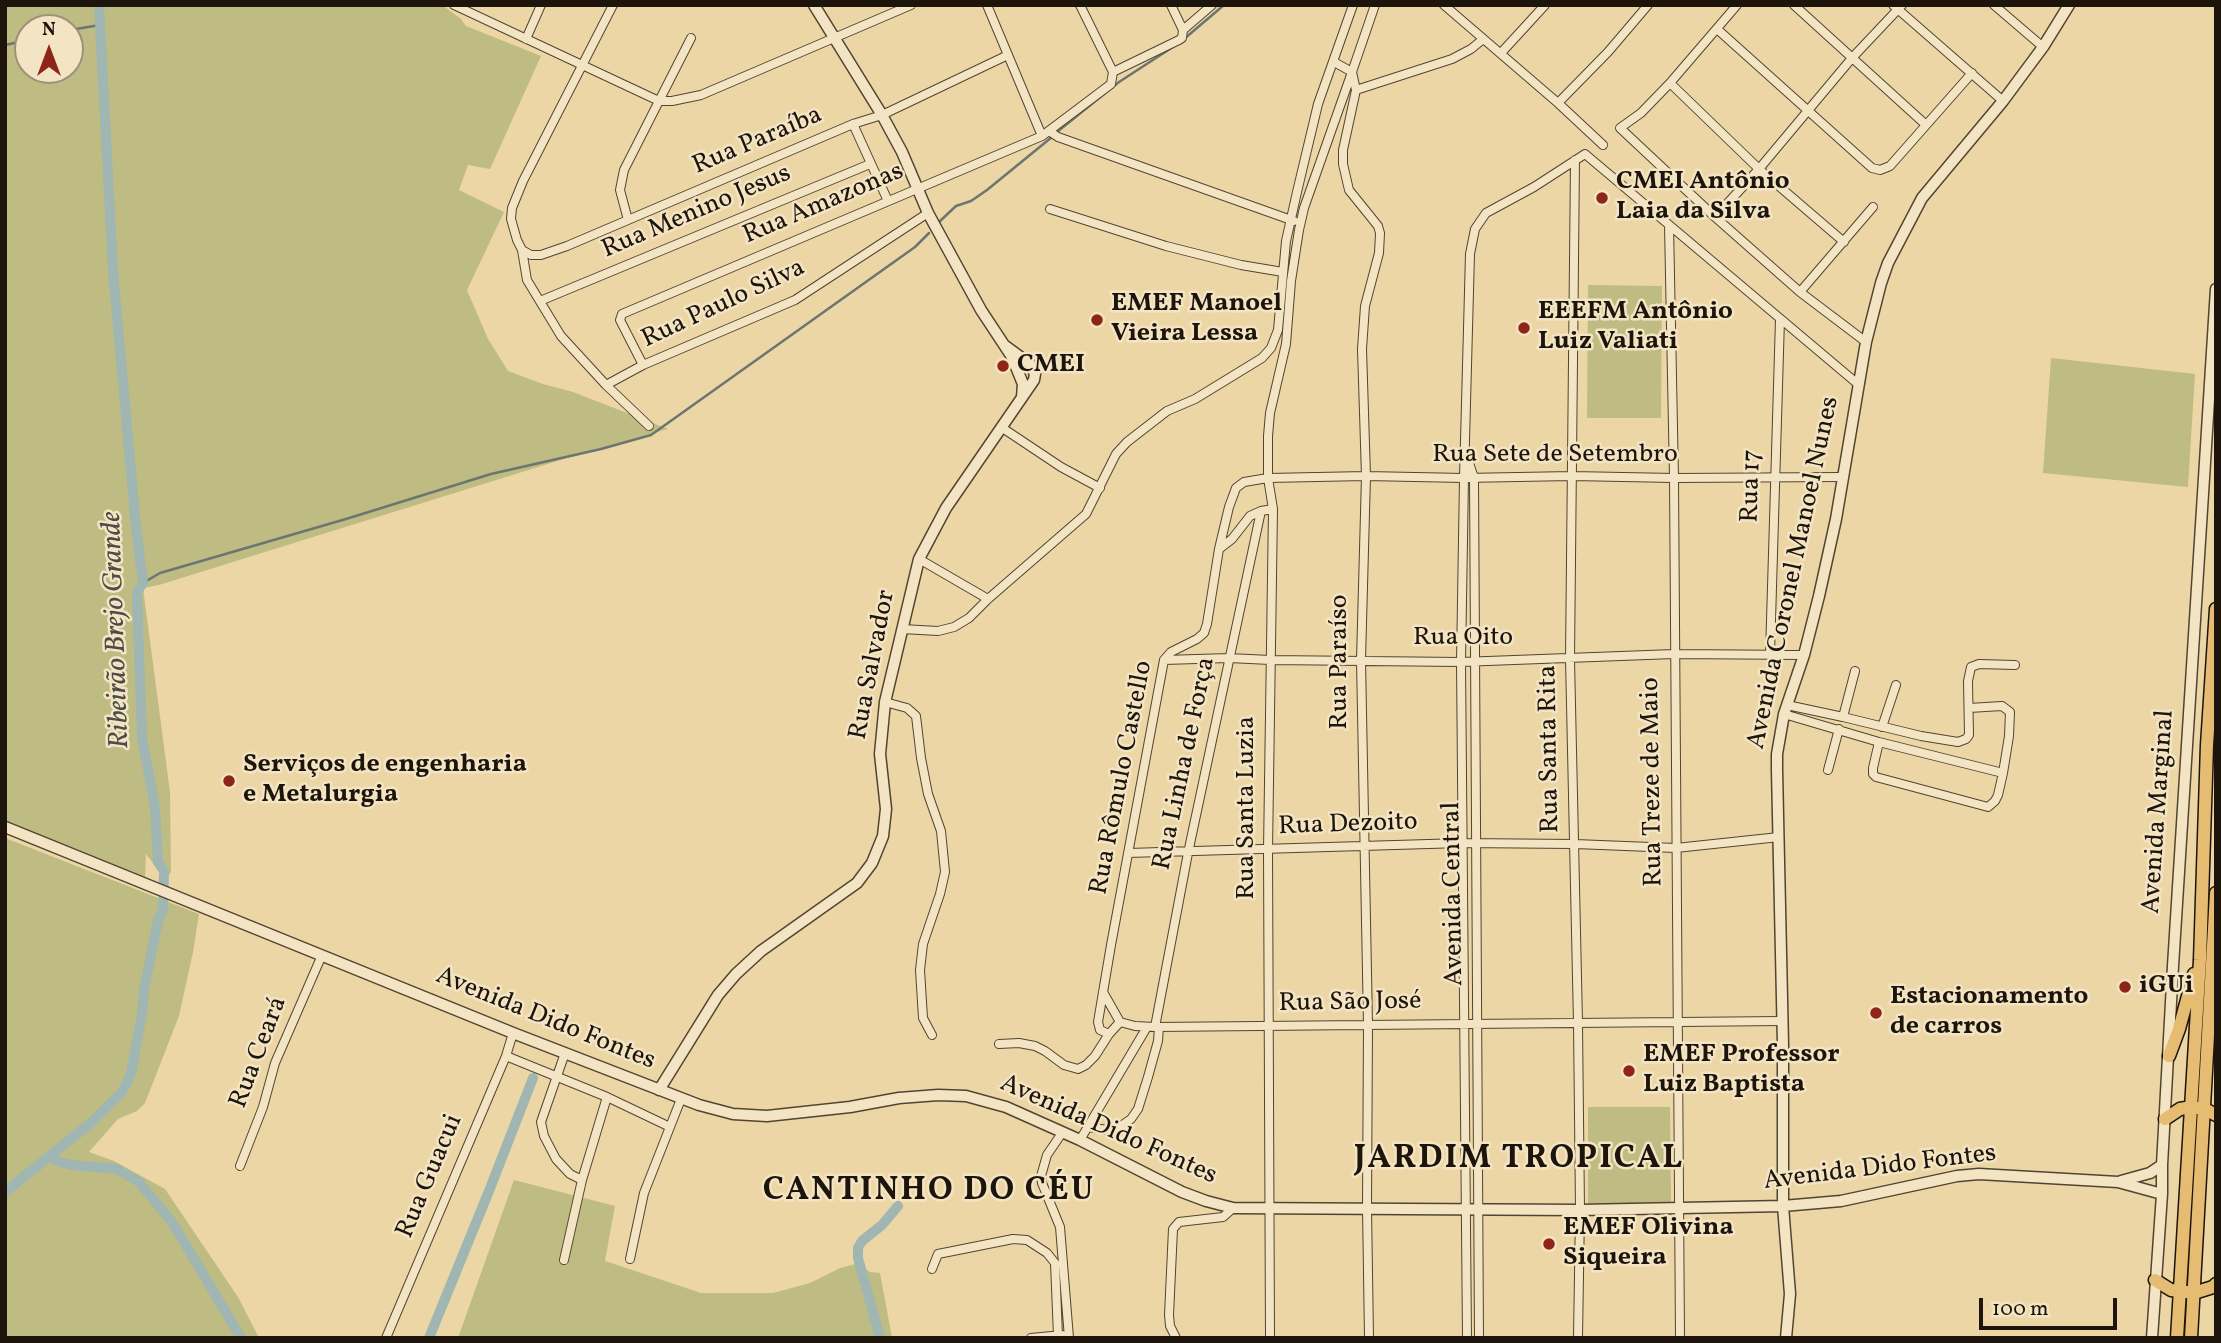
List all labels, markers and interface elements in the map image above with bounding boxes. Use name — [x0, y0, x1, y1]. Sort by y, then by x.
north arrow — [14, 14, 84, 84]
text: N — [42, 17, 56, 43]
street label: Rua Paraíba — [689, 101, 827, 183]
street label: Rua Amazonas — [739, 157, 909, 253]
street label: Rua Menino Jesus — [598, 159, 796, 267]
place label: CMEI Antônio Laia da Silva — [1616, 167, 1790, 228]
marker: CMEI Antônio Laia da Silva — [1594, 190, 1610, 206]
street label: Rua Paulo Silva — [637, 254, 811, 356]
place label: EMEF Manoel Vieira Lessa — [1111, 289, 1282, 350]
place label: EEEFM Antônio Luiz Valiati — [1538, 297, 1733, 358]
marker: EMEF Manoel Vieira Lessa — [1089, 312, 1105, 328]
marker: EEEFM Antônio Luiz Valiati — [1516, 320, 1532, 336]
place label: CMEI — [1017, 350, 1085, 382]
marker: CMEI — [995, 358, 1011, 374]
street label: Avenida Coronel Manoel Nunes — [1742, 394, 1848, 752]
street label: Rua Sete de Setembro — [1432, 440, 1678, 472]
street label: Rua 17 — [1736, 449, 1770, 523]
water label: Ribeirão Brejo Grande — [97, 511, 139, 749]
street label: Rua Salvador — [844, 588, 904, 742]
street label: Rua Paraíso — [1325, 594, 1357, 730]
street label: Rua Oito — [1413, 623, 1513, 655]
street label: Rua Linha de Força — [1148, 655, 1224, 873]
street label: Rua Rômulo Castello — [1085, 658, 1161, 898]
street label: Rua Santa Rita — [1534, 665, 1568, 833]
street label: Rua Treze de Maio — [1637, 677, 1671, 887]
street label: Avenida Marginal — [2137, 709, 2183, 915]
street label: Rua Santa Luzia — [1232, 716, 1264, 900]
place label: Serviços de engenharia e Metalurgia — [243, 750, 527, 812]
marker: Serviços de engenharia e Metalurgia — [221, 773, 237, 789]
street label: Avenida Central — [1438, 802, 1472, 986]
street label: Rua Dezoito — [1278, 808, 1418, 844]
street label: Avenida Dido Fontes — [431, 962, 659, 1078]
place label: iGUi — [2139, 971, 2194, 1003]
marker: iGUi — [2117, 979, 2133, 995]
place label: Estacionamento de carros — [1890, 982, 2088, 1044]
street label: Rua São José — [1278, 987, 1422, 1021]
street label: Rua Ceará — [225, 993, 295, 1113]
marker: Estacionamento de carros — [1868, 1005, 1884, 1021]
place label: EMEF Professor Luiz Baptista — [1643, 1040, 1840, 1102]
marker: EMEF Professor Luiz Baptista — [1621, 1063, 1637, 1079]
street label: Avenida Dido Fontes — [995, 1069, 1221, 1193]
street label: Rua Guacui — [391, 1110, 471, 1244]
street label: Avenida Dido Fontes — [1762, 1139, 1998, 1199]
district label: JARDIM TROPICAL — [1356, 1141, 1682, 1181]
district label: CANTINHO DO CÉU — [765, 1173, 1093, 1213]
place label: EMEF Olivina Siqueira — [1563, 1213, 1734, 1274]
marker: EMEF Olivina Siqueira — [1541, 1236, 1557, 1252]
scale bar — [1983, 1284, 2121, 1328]
text: 100 m — [1992, 1295, 2049, 1324]

